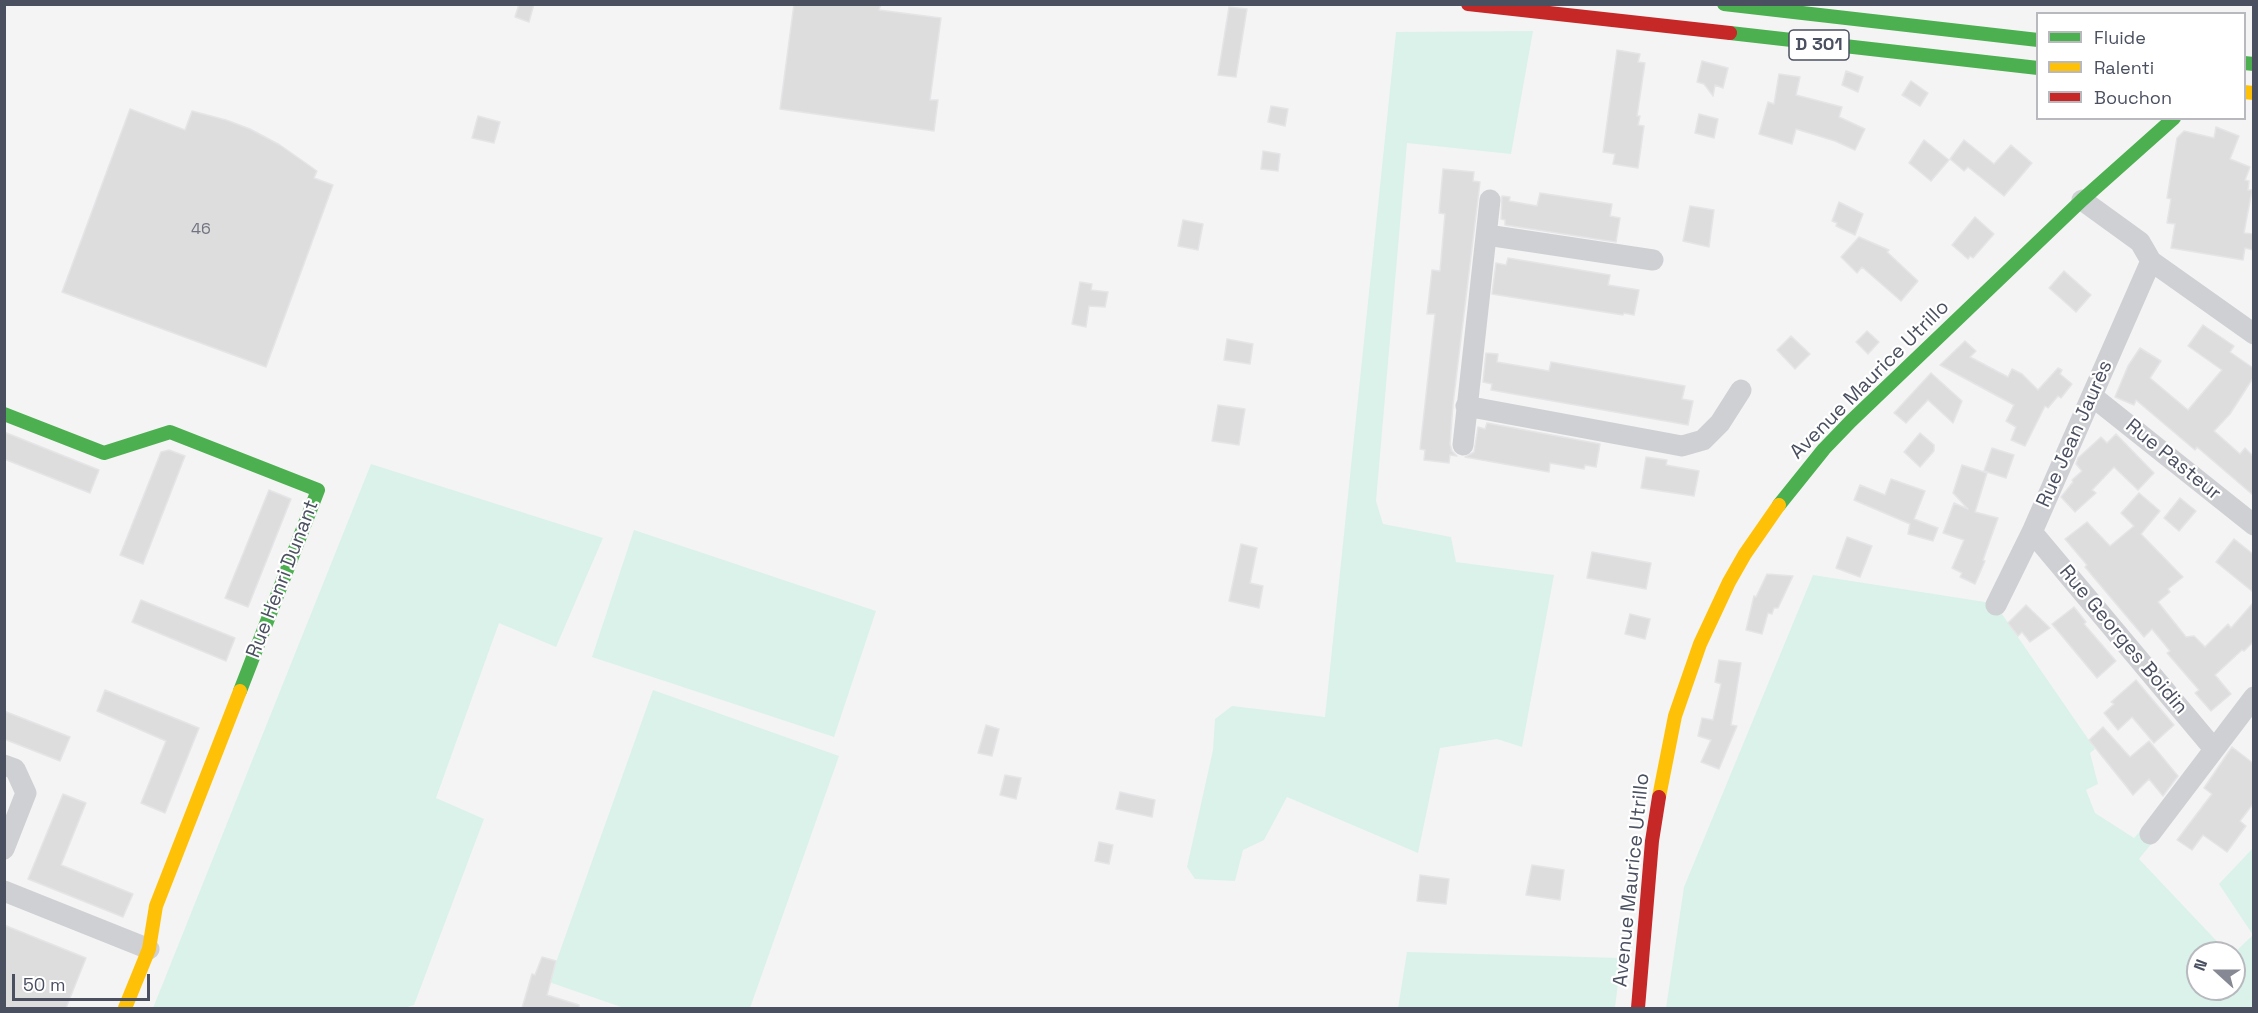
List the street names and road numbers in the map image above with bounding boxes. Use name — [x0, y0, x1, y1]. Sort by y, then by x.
road number: D 301 — [1789, 30, 1849, 60]
street label: Avenue Maurice Utrillo — [1785, 295, 1955, 465]
street label: Rue Jean Jaurès — [2032, 357, 2118, 511]
street label: Rue Pasteur — [2120, 414, 2226, 506]
street label: Rue Henri Dunant — [242, 497, 324, 661]
street label: Rue Georges Boidin — [2054, 561, 2192, 719]
street label: Avenue Maurice Utrillo — [1609, 772, 1655, 988]

